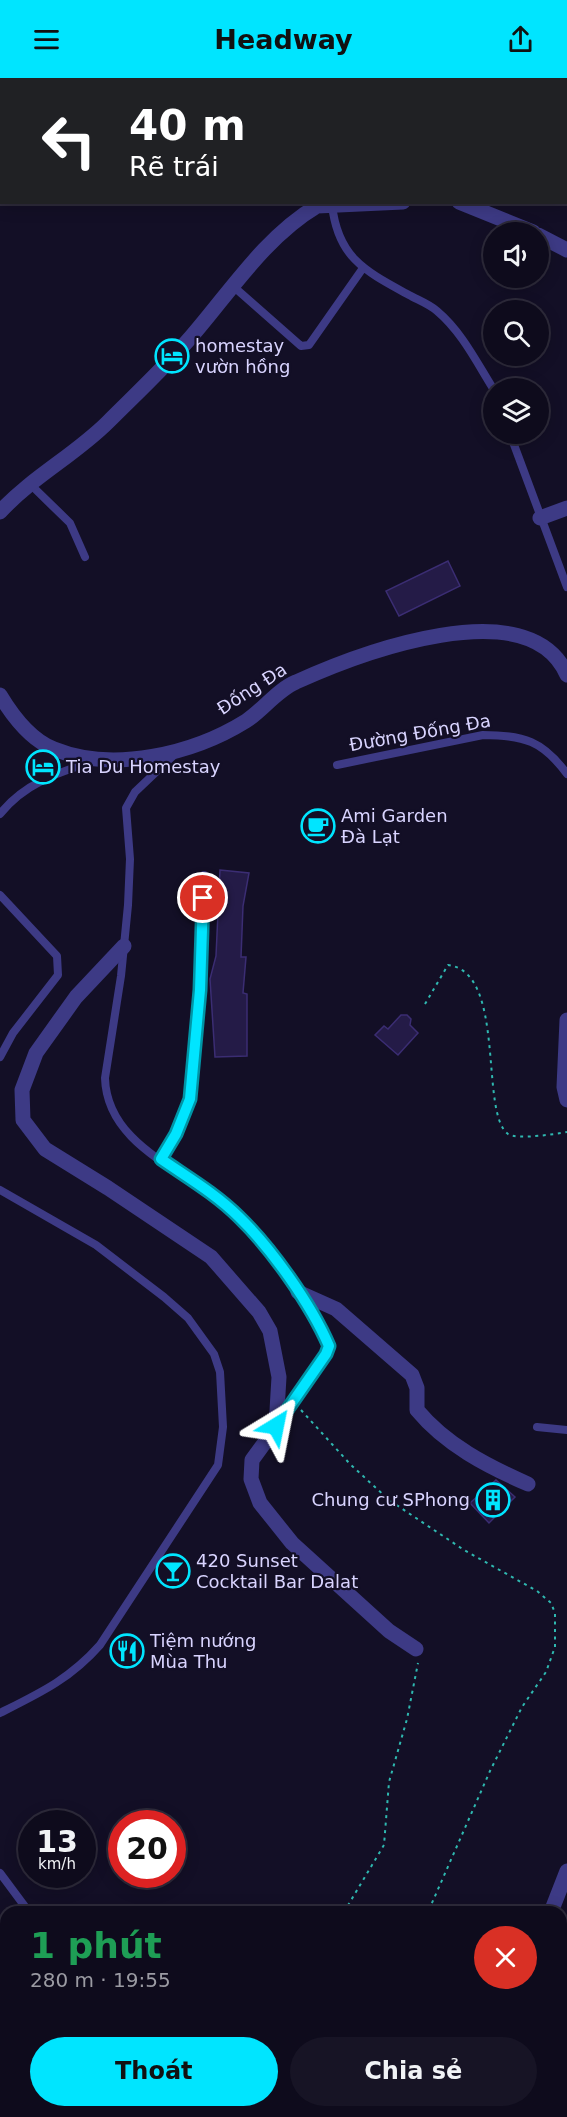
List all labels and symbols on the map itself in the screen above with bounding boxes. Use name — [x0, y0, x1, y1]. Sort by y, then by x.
place label: homestay vườn hồng — [195, 335, 290, 377]
hotel icon: homestay vườn hồng — [154, 338, 190, 374]
street label: Đống Đa — [213, 658, 290, 719]
street label: Đường Đống Đa — [347, 710, 492, 755]
hotel icon: Tia Du Homestay — [25, 749, 61, 785]
place label: Tia Du Homestay — [65, 756, 221, 777]
place label: Ami Garden Đà Lạt — [341, 805, 448, 847]
cafe icon: Ami Garden Đà Lạt — [300, 808, 336, 844]
pin — [177, 872, 228, 923]
position arrow — [244, 1394, 308, 1458]
building icon: Chung cư SPhong — [475, 1482, 511, 1518]
place label: Chung cư SPhong — [311, 1489, 470, 1510]
place label: 420 Sunset Cocktail Bar Dalat — [196, 1550, 358, 1592]
bar icon: 420 Sunset Cocktail Bar Dalat — [155, 1553, 191, 1589]
place label: Tiệm nướng Mùa Thu — [149, 1630, 256, 1672]
restaurant icon: Tiệm nướng Mùa Thu — [109, 1633, 145, 1669]
speed limit sign: 20 — [108, 1810, 186, 1888]

